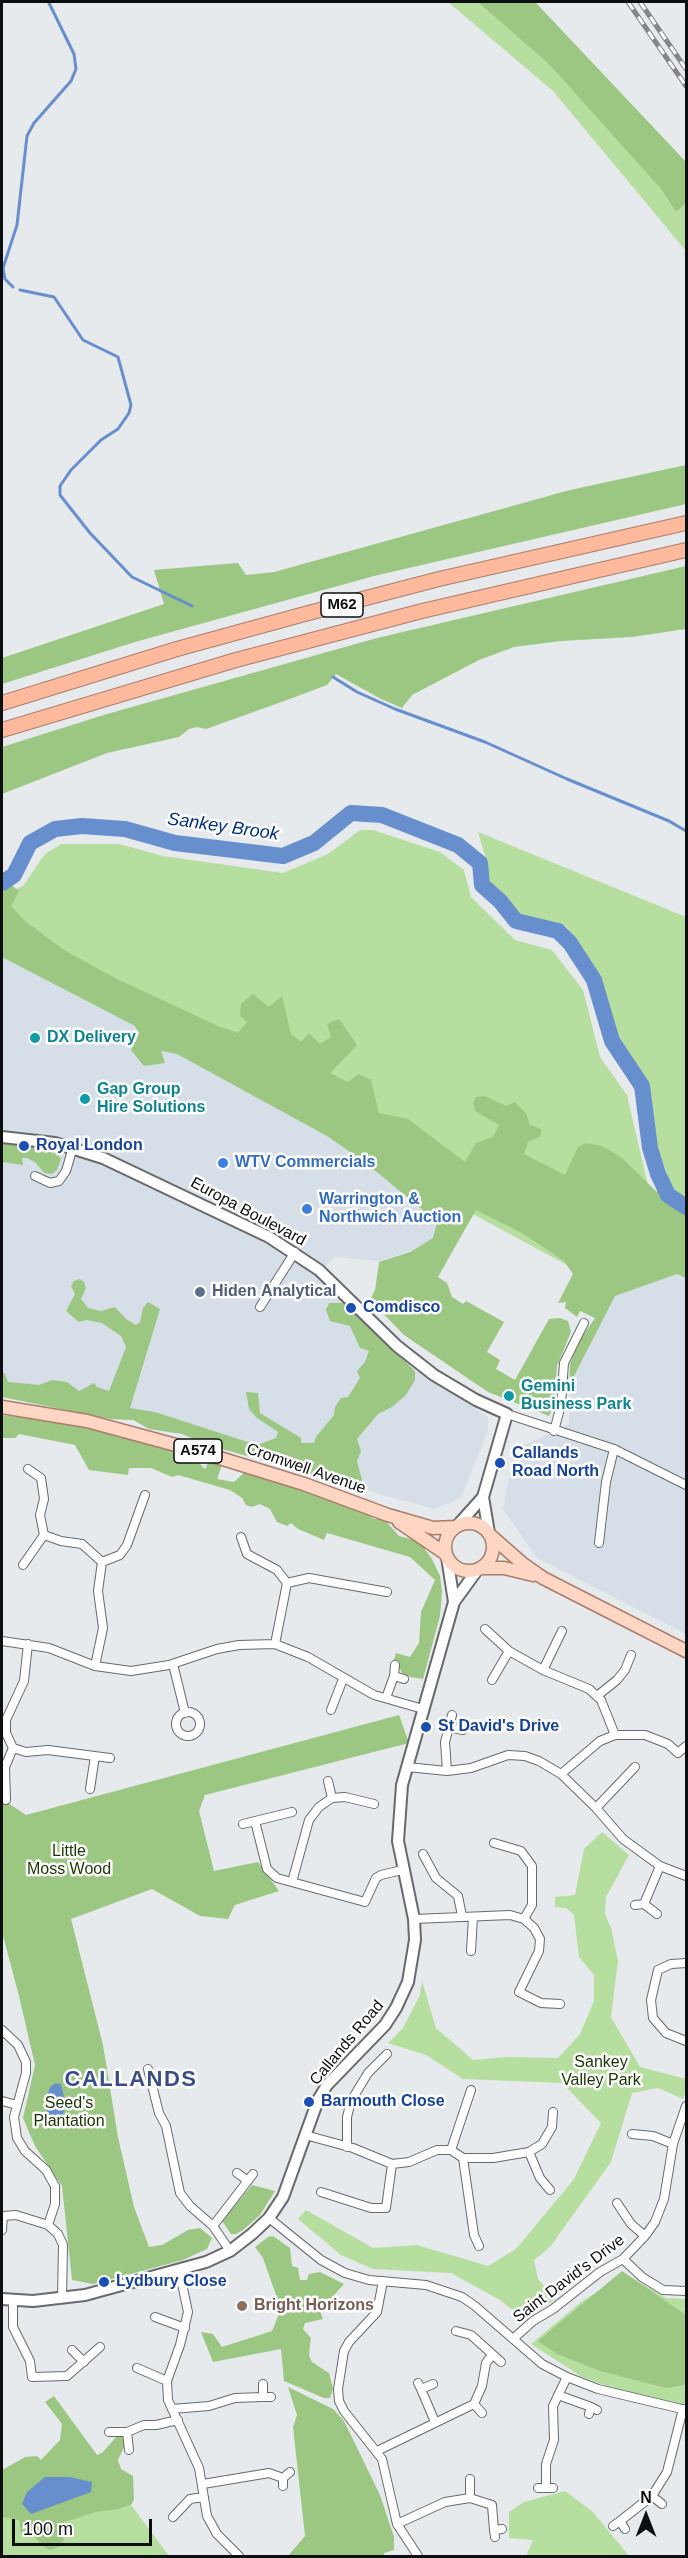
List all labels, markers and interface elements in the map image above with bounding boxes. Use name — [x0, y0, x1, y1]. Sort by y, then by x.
road number: M62 — [321, 593, 363, 617]
water label: Sankey Brook — [166, 809, 280, 845]
place label: DX Delivery — [47, 1028, 136, 1048]
marker: DX Delivery — [28, 1031, 42, 1045]
place label: Gap Group Hire Solutions — [97, 1080, 205, 1118]
marker: Gap Group Hire Solutions — [78, 1092, 92, 1106]
place label: Royal London — [36, 1136, 143, 1156]
marker: Royal London — [17, 1139, 31, 1153]
place label: WTV Commercials — [235, 1153, 375, 1173]
marker: WTV Commercials — [216, 1156, 230, 1170]
street label: Europa Boulevard — [187, 1173, 309, 1251]
place label: Warrington & Northwich Auction — [319, 1190, 461, 1228]
marker: Warrington & Northwich Auction — [300, 1202, 314, 1216]
place label: Hiden Analytical — [212, 1282, 336, 1302]
marker: Hiden Analytical — [193, 1285, 207, 1299]
place label: Comdisco — [363, 1298, 440, 1318]
marker: Comdisco — [344, 1301, 358, 1315]
place label: Gemini Business Park — [521, 1377, 631, 1415]
marker: Gemini Business Park — [502, 1389, 516, 1403]
road number: A574 — [174, 1439, 222, 1463]
street label: Cromwell Avenue — [244, 1440, 368, 1498]
place label: Callands Road North — [512, 1444, 599, 1482]
marker: Callands Road North — [493, 1456, 507, 1470]
place label: St David's Drive — [438, 1717, 559, 1737]
marker: St David's Drive — [419, 1720, 433, 1734]
park label: Little Moss Wood — [27, 1842, 111, 1880]
street label: Callands Road — [306, 1997, 388, 2089]
park label: Sankey Valley Park — [561, 2053, 641, 2091]
district label: CALLANDS — [65, 2067, 197, 2093]
place label: Barmouth Close — [321, 2092, 445, 2112]
park label: Seed's Plantation — [33, 2094, 105, 2132]
marker: Barmouth Close — [302, 2095, 316, 2109]
street label: Saint David's Drive — [509, 2231, 629, 2327]
place label: Lydbury Close — [116, 2272, 227, 2292]
marker: Lydbury Close — [97, 2275, 111, 2289]
place label: Bright Horizons — [254, 2296, 374, 2316]
marker: Bright Horizons — [235, 2299, 249, 2313]
north arrow — [616, 2486, 676, 2546]
text: N — [640, 2489, 652, 2506]
scale bar — [15, 2507, 154, 2545]
text: 100 m — [23, 2519, 73, 2539]

